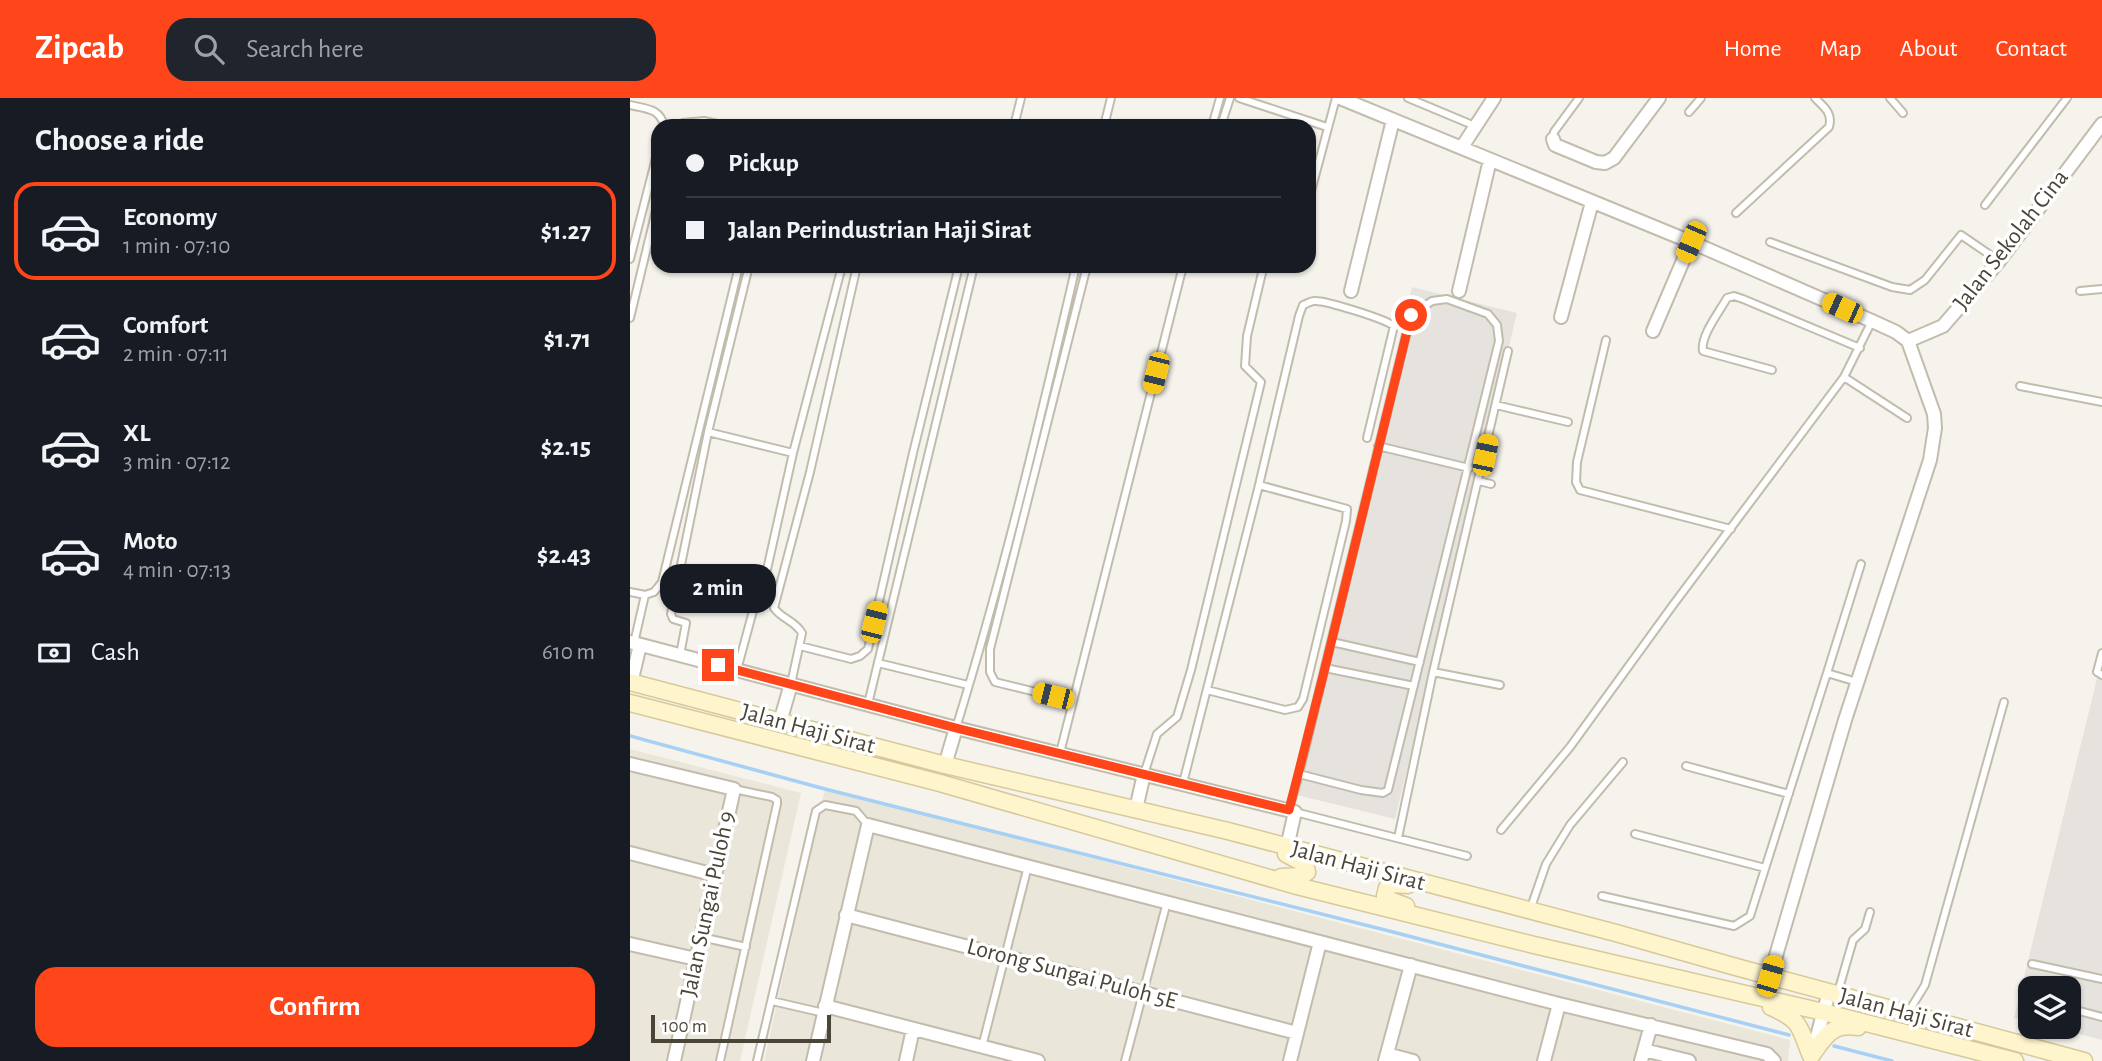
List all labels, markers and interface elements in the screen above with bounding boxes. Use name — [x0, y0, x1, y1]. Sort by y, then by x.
search box — [166, 18, 656, 81]
icon: search — [190, 30, 228, 68]
text: Zipcab — [35, 32, 124, 65]
text: Search here — [246, 36, 364, 62]
text: Home — [1724, 37, 1782, 61]
text: Map — [1820, 37, 1862, 61]
text: About — [1900, 37, 1957, 61]
text: Contact — [1995, 37, 2067, 61]
text: Choose a ride — [35, 124, 204, 156]
text: Pickup — [728, 150, 799, 176]
street label: Jalan Sekolah Cina — [1949, 165, 2073, 315]
icon: car — [39, 200, 102, 263]
text: Economy — [123, 204, 217, 230]
text: Jalan Perindustrian Haji Sirat — [728, 217, 1031, 243]
text: $1.27 — [541, 218, 591, 244]
car — [1674, 219, 1709, 265]
text: 1 min · 07:10 — [123, 235, 230, 258]
car — [1819, 290, 1866, 326]
route start — [1395, 299, 1427, 331]
icon: car — [39, 308, 102, 371]
text: Comfort — [123, 312, 208, 338]
text: $1.71 — [543, 326, 591, 352]
text: 2 min · 07:11 — [123, 343, 229, 366]
car — [1141, 350, 1172, 396]
icon: car — [39, 416, 102, 479]
text: XL — [123, 420, 150, 446]
car — [1471, 432, 1500, 478]
text: $2.15 — [541, 434, 591, 460]
text: 3 min · 07:12 — [123, 451, 230, 474]
icon: car — [39, 524, 102, 587]
text: Moto — [123, 528, 178, 554]
text: $2.43 — [537, 542, 591, 568]
text: 4 min · 07:13 — [123, 559, 231, 582]
callout: 2 min — [660, 564, 776, 612]
text: 2 min — [692, 577, 744, 600]
car — [859, 599, 890, 645]
icon: cash — [35, 634, 73, 672]
text: Cash — [91, 639, 140, 665]
text: 610 m — [542, 641, 595, 664]
route end — [702, 649, 734, 681]
car — [1031, 681, 1076, 711]
street label: Jalan Haji Sirat — [738, 700, 878, 759]
street label: Jalan Sungai Puloh 9 — [677, 809, 739, 999]
street label: Jalan Haji Sirat — [1288, 837, 1428, 896]
street label: Lorong Sungai Puloh 5E — [964, 934, 1180, 1014]
car — [1755, 953, 1786, 999]
button: Confirm — [35, 967, 595, 1047]
map controls — [2018, 976, 2081, 1039]
button: layers — [2018, 976, 2081, 1039]
street label: Jalan Haji Sirat — [1836, 984, 1976, 1043]
scale bar — [651, 1012, 831, 1044]
text: 100 m — [662, 1017, 707, 1036]

